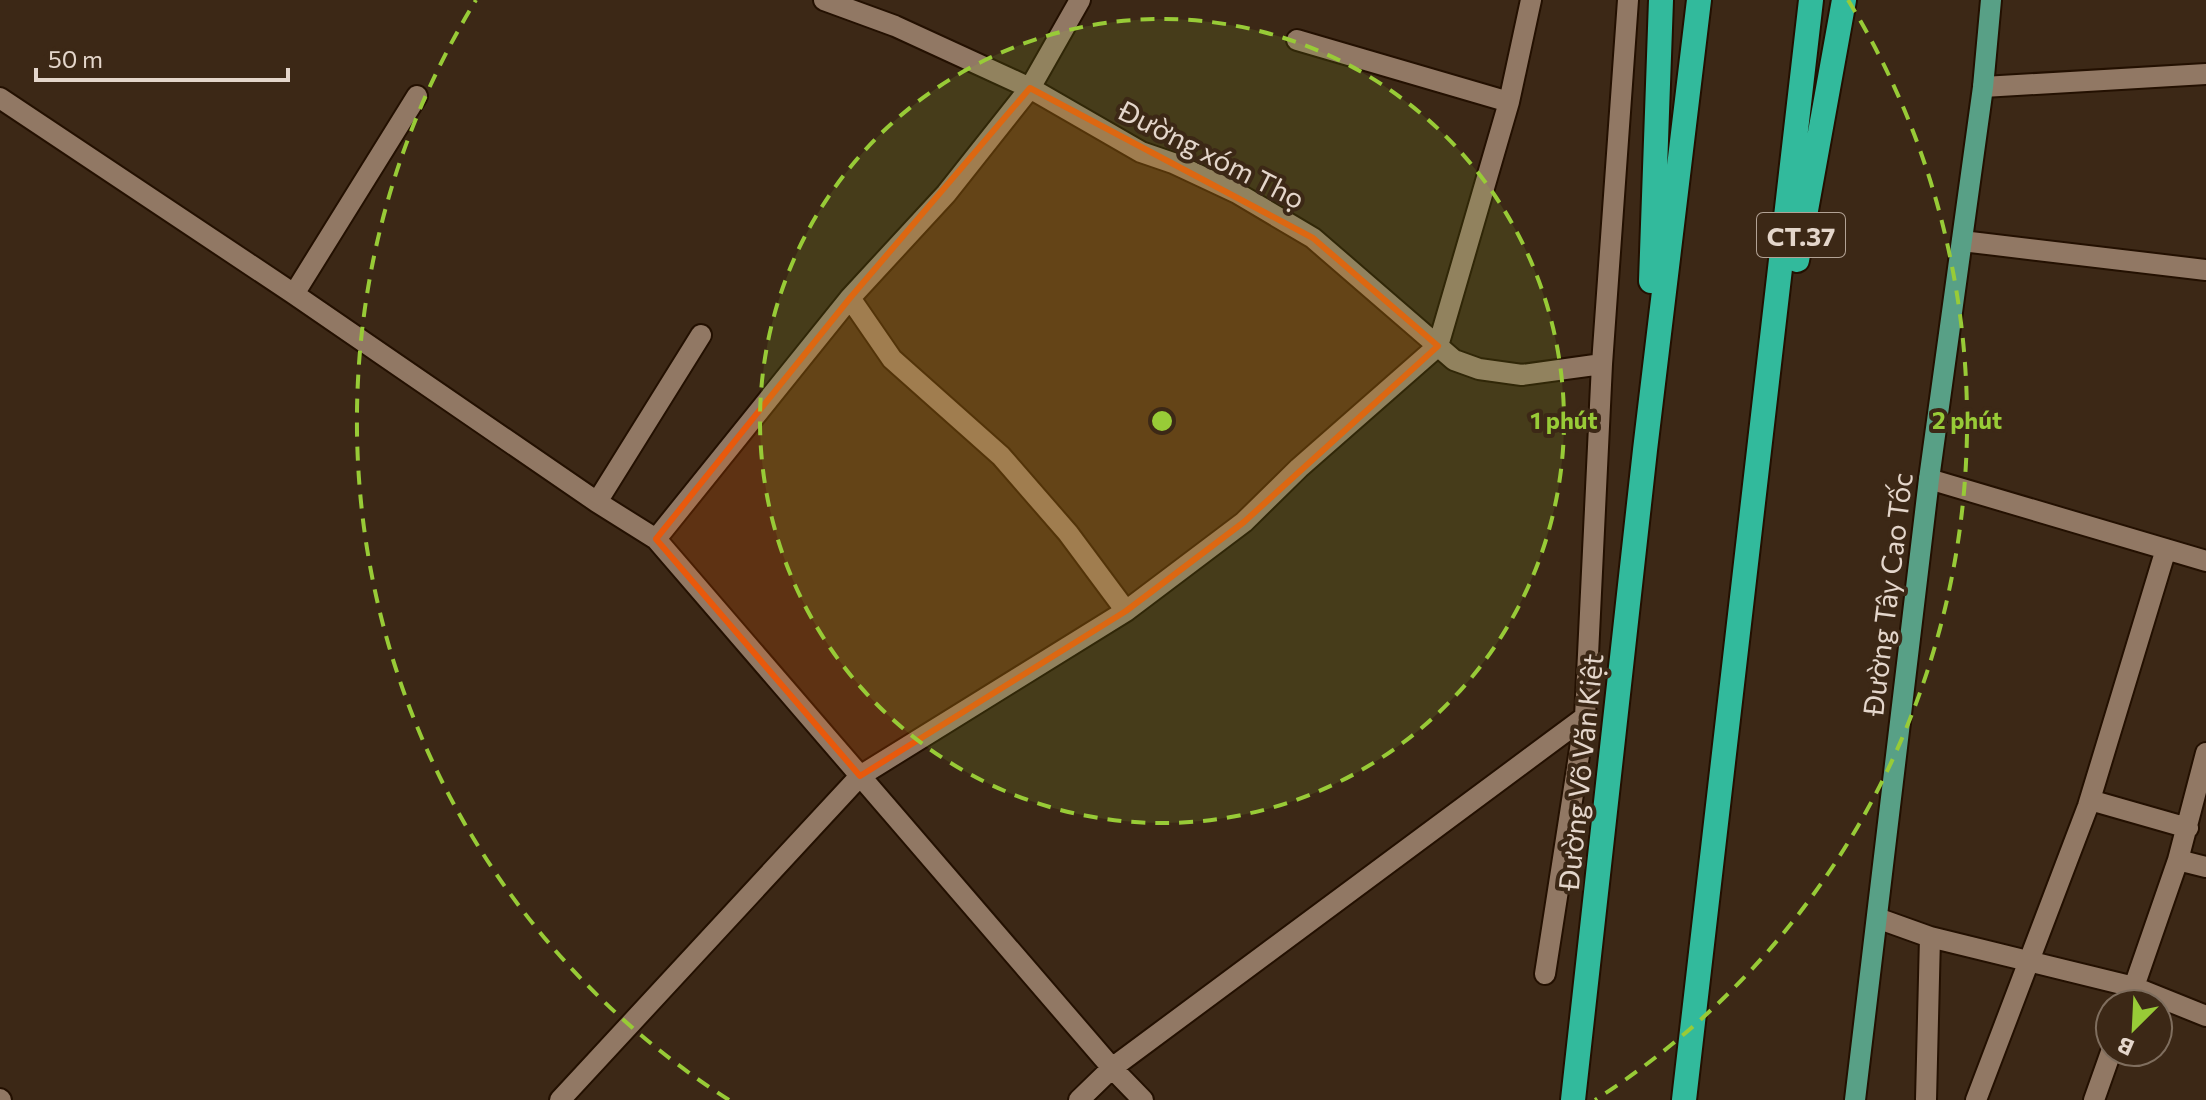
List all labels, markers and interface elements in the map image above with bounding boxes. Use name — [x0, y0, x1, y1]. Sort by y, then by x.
scale bar — [36, 32, 288, 82]
text: 50 m — [48, 44, 103, 73]
street label: Đường xóm Thọ — [1112, 92, 1311, 215]
road number: CT.37 — [1757, 213, 1845, 257]
text: 1 phút — [1530, 405, 1598, 434]
text: 2 phút — [1932, 405, 2002, 434]
centre of rings — [1148, 407, 1176, 435]
street label: Đường Tây Cao Tốc — [1855, 471, 1919, 718]
street label: Đường Võ Văn Kiệt — [1551, 652, 1609, 893]
north arrow — [2094, 988, 2174, 1068]
text: B — [2114, 1031, 2138, 1062]

